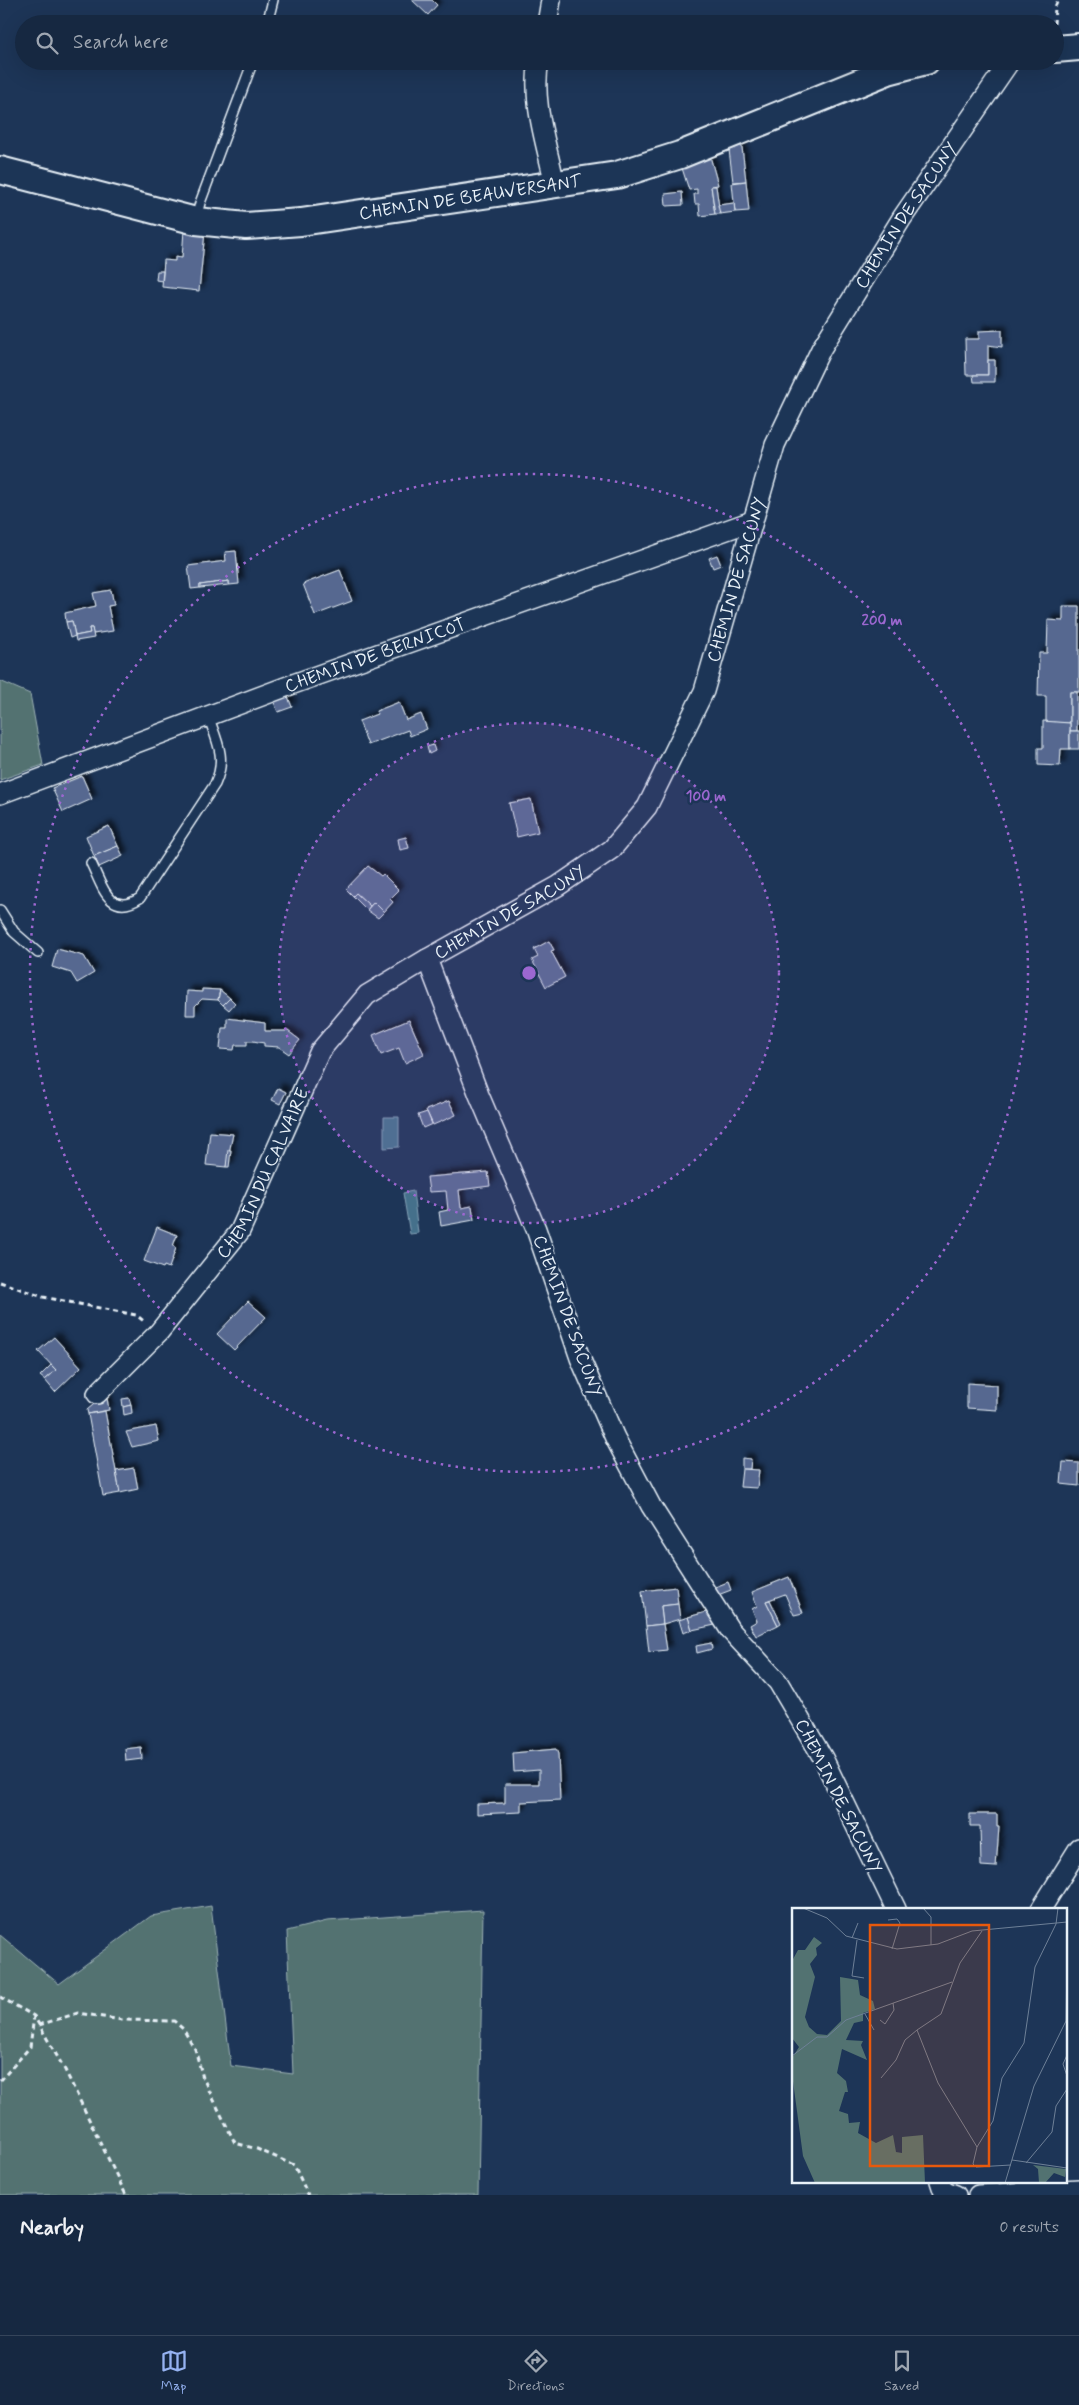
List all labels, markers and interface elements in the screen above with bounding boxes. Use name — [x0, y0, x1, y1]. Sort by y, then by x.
search box — [15, 15, 1064, 70]
icon: search — [33, 29, 61, 57]
text: Search here — [73, 30, 169, 55]
street label: CHEMIN DE SACUNY — [850, 138, 964, 294]
street label: CHEMIN DE BEAUVERSANT — [357, 169, 584, 226]
street label: CHEMIN DE SACUNY — [702, 494, 772, 665]
text: 200 m — [862, 611, 903, 631]
street label: CHEMIN DE BERNICOT — [282, 613, 469, 699]
text: 100 m — [686, 787, 726, 807]
street label: CHEMIN DE SACUNY — [430, 860, 591, 966]
centre of rings — [520, 964, 538, 982]
street label: CHEMIN DU CALVAIRE — [211, 1084, 315, 1264]
street label: CHEMIN DE SACUNY — [527, 1232, 608, 1401]
street label: CHEMIN DE SACUNY — [789, 1715, 888, 1878]
inset map — [792, 1908, 1066, 2182]
text: Nearby — [20, 2214, 84, 2242]
text: 0 results — [999, 2217, 1059, 2238]
tab: Map — [160, 2347, 188, 2395]
tab: Directions — [507, 2347, 565, 2395]
tab: Saved — [884, 2347, 919, 2395]

